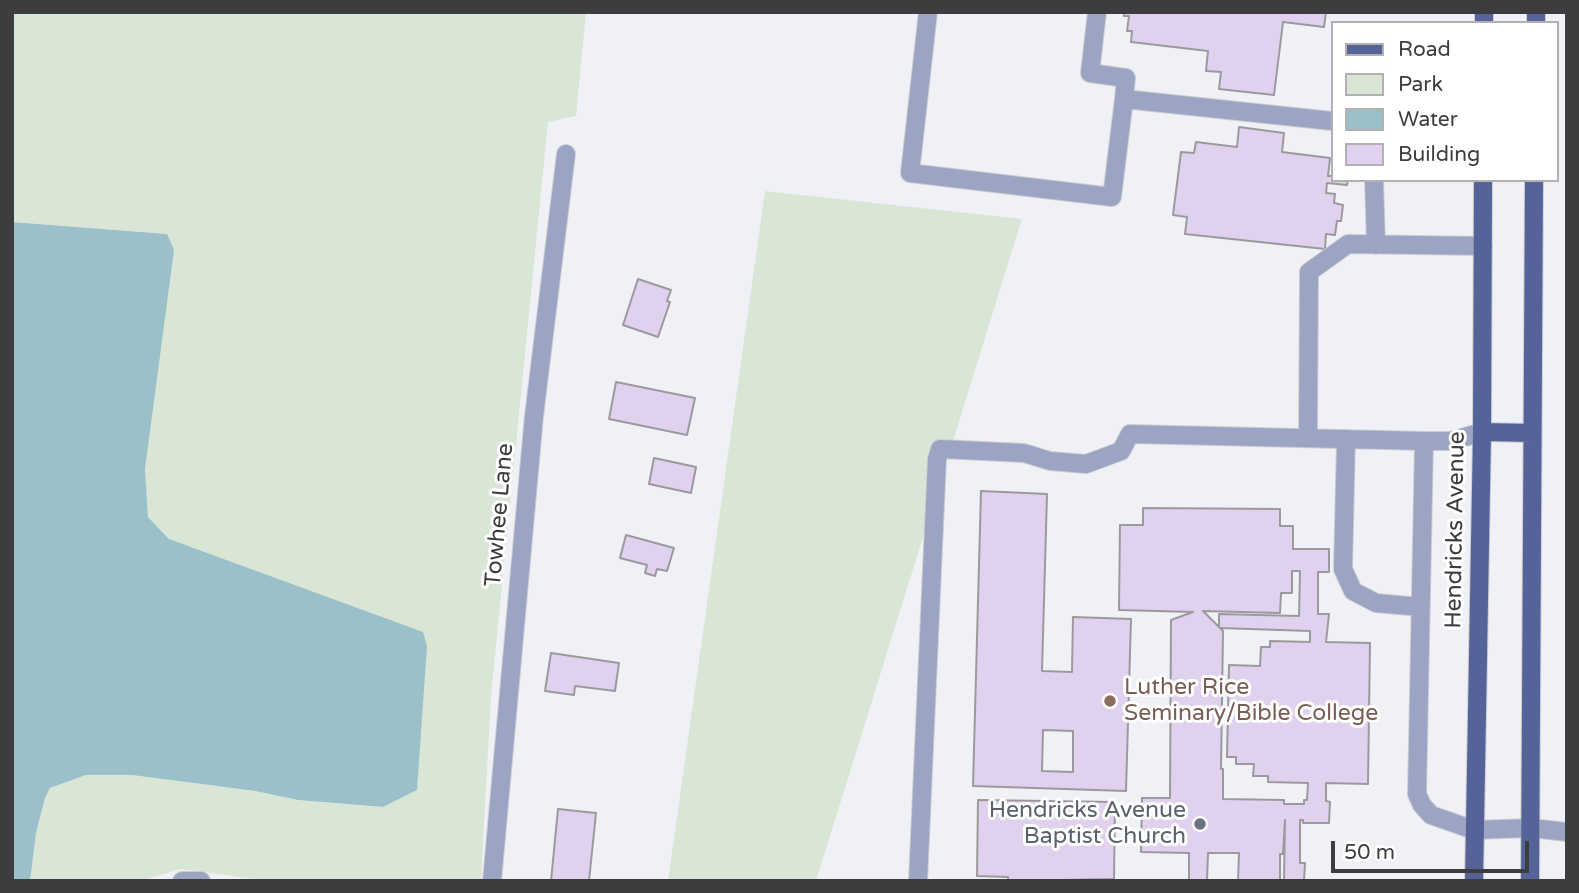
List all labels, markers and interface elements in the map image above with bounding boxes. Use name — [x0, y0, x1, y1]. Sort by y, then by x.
legend — [1330, 21, 1558, 182]
text: Road — [1398, 37, 1451, 62]
text: Park — [1398, 72, 1443, 97]
text: Water — [1398, 107, 1458, 132]
text: Building — [1398, 142, 1480, 167]
street label: Hendricks Avenue — [1440, 431, 1472, 629]
street label: Towhee Lane — [480, 442, 520, 588]
place label: Luther Rice Seminary/Bible College — [1124, 674, 1378, 728]
marker: Luther Rice Seminary/Bible College — [1102, 693, 1118, 709]
place label: Hendricks Avenue Baptist Church — [989, 797, 1186, 851]
marker: Hendricks Avenue Baptist Church — [1192, 816, 1208, 832]
scale bar — [1334, 826, 1532, 870]
text: 50 m — [1344, 840, 1395, 865]

